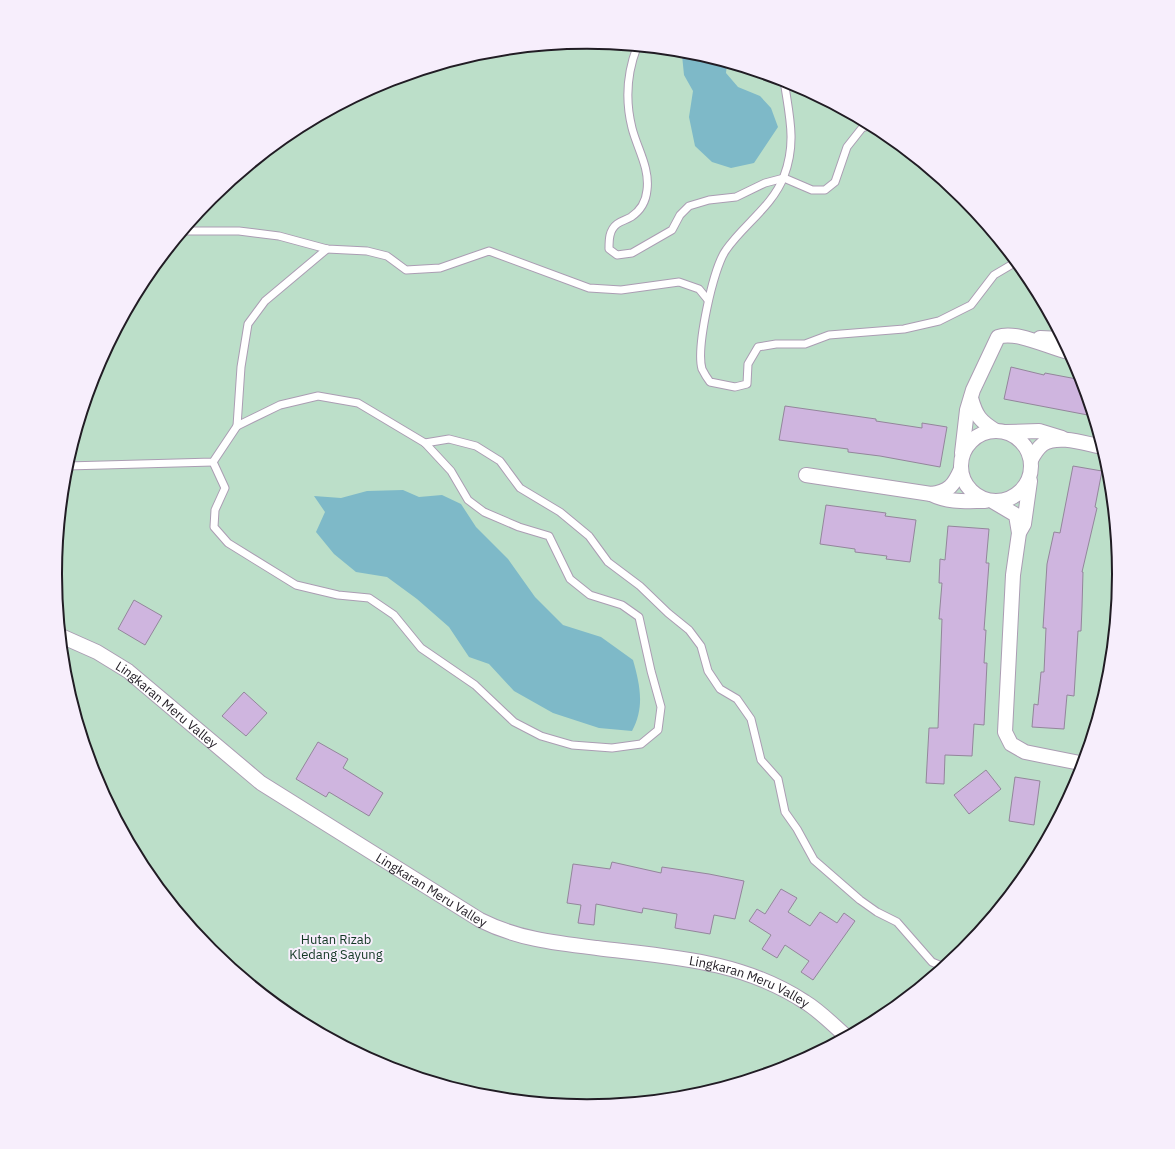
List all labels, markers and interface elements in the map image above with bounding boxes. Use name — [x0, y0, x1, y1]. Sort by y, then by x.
street label: Lingkaran Meru Valley — [112, 658, 222, 752]
street label: Lingkaran Meru Valley — [373, 849, 490, 931]
park label: Hutan Rizab Kledang Sayung — [289, 931, 383, 963]
street label: Lingkaran Meru Valley — [688, 952, 813, 1012]

